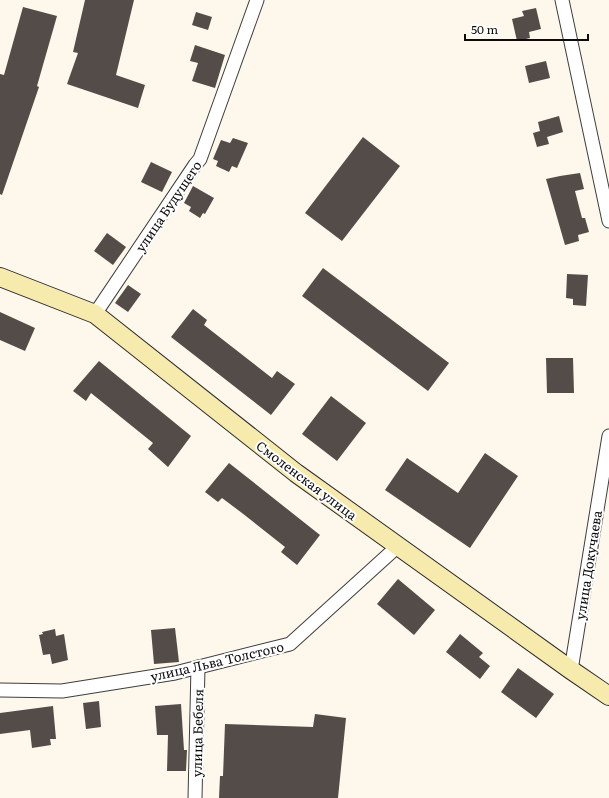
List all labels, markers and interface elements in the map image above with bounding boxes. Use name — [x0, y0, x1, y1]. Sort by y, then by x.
scale bar — [465, 16, 588, 42]
text: 50 m — [471, 20, 498, 38]
street label: улица Будущего — [130, 156, 206, 256]
street label: Смоленская улица — [253, 436, 361, 524]
street label: улица Докучаева — [570, 509, 606, 621]
street label: улица Льва Толстого — [148, 636, 286, 686]
street label: улица Бебеля — [187, 689, 207, 777]

